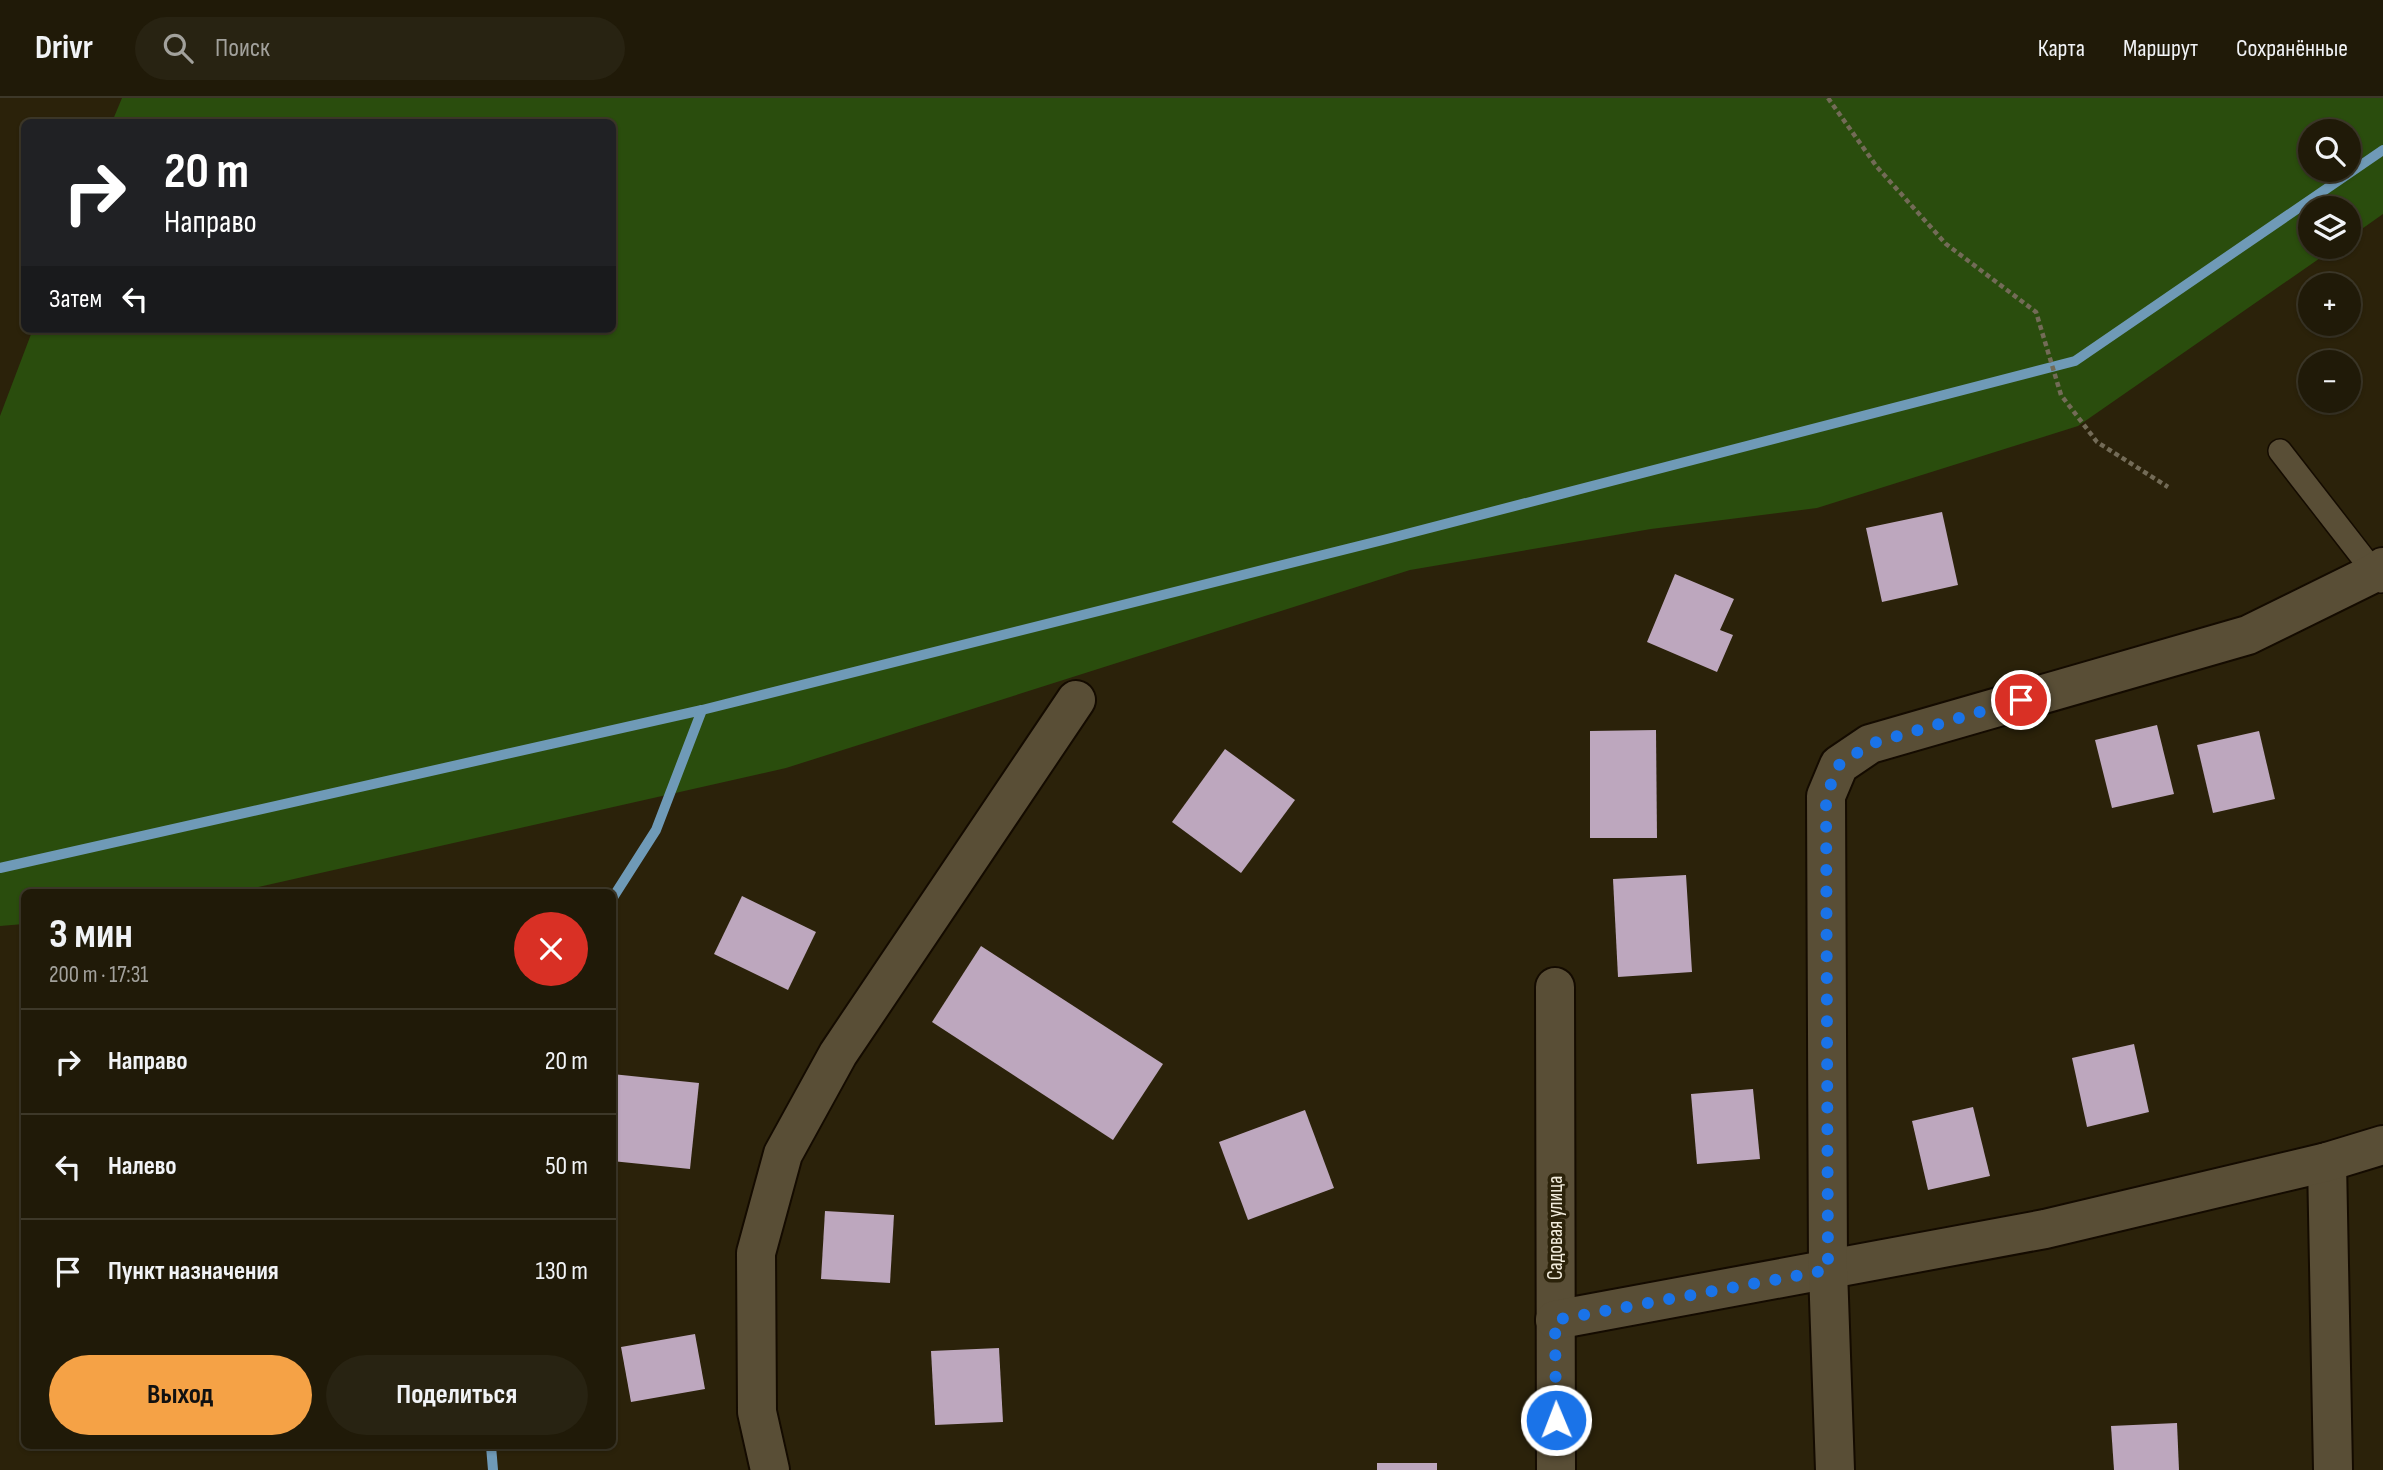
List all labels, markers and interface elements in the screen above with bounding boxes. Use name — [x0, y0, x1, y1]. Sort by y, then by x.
search box — [135, 17, 625, 80]
text: Drivr — [35, 28, 93, 68]
icon: search — [159, 29, 197, 67]
text: Поиск — [215, 33, 270, 64]
text: Карта — [2038, 34, 2085, 63]
text: Маршрут — [2123, 34, 2198, 63]
text: Сохранённые — [2236, 34, 2348, 63]
map controls — [2298, 119, 2361, 413]
button: search — [2298, 119, 2361, 182]
text: 20 m — [164, 143, 249, 202]
icon: right — [49, 147, 140, 238]
button: layers — [2298, 196, 2361, 259]
text: Направо — [164, 203, 257, 242]
button: + — [2298, 273, 2361, 336]
icon: left — [116, 280, 154, 318]
text: Затем — [49, 284, 102, 315]
button: − — [2298, 350, 2361, 413]
pin — [1991, 670, 2051, 730]
icon: arrive — [2002, 681, 2040, 719]
text: 3 мин — [49, 909, 133, 960]
button: close — [514, 912, 588, 986]
text: 200 m · 17:31 — [49, 961, 148, 989]
icon: right — [49, 1043, 87, 1081]
text: Направо — [108, 1046, 187, 1077]
text: 20 m — [545, 1046, 588, 1077]
icon: left — [49, 1148, 87, 1186]
text: Налево — [108, 1151, 177, 1182]
text: 50 m — [545, 1151, 588, 1182]
street label: Садовая улица — [1543, 1176, 1568, 1280]
icon: arrive — [49, 1253, 87, 1291]
text: Пункт назначения — [108, 1256, 279, 1287]
text: 130 m — [536, 1256, 588, 1287]
button: Выход — [49, 1355, 312, 1435]
button: Поделиться — [326, 1355, 588, 1435]
position arrow — [1519, 1383, 1593, 1457]

